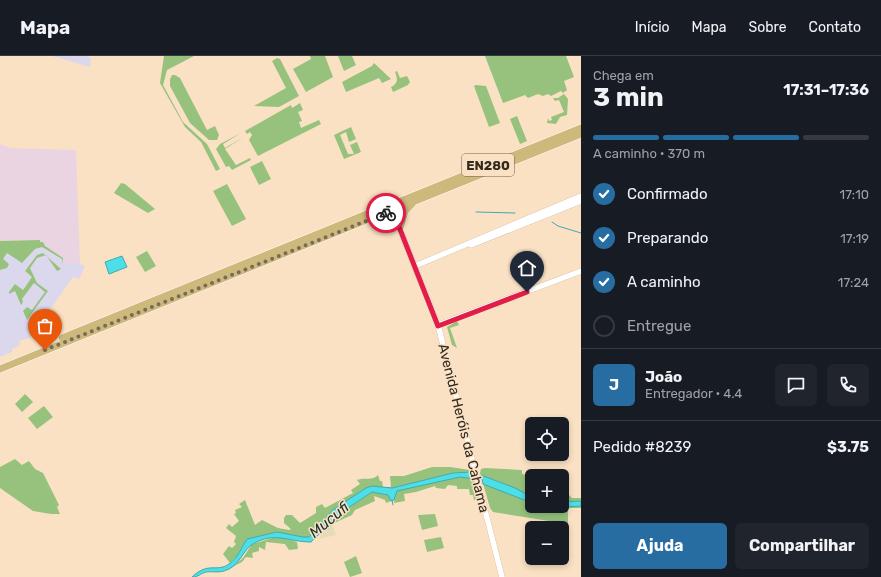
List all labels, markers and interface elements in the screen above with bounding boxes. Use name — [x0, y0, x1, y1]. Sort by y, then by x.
text: Mapa — [20, 16, 70, 39]
text: Início — [635, 19, 670, 36]
text: Mapa — [692, 19, 727, 36]
text: Sobre — [749, 19, 787, 36]
text: Contato — [809, 19, 861, 36]
text: Chega em — [593, 68, 654, 83]
text: 17:31–17:36 — [783, 81, 869, 99]
text: 3 min — [593, 82, 664, 113]
text: A caminho · 370 m — [593, 146, 705, 161]
road number: EN280 — [462, 154, 514, 176]
icon: check — [593, 183, 615, 205]
text: Confirmado — [627, 185, 708, 203]
text: 17:10 — [840, 187, 869, 202]
courier — [366, 193, 406, 233]
icon: bike — [375, 202, 397, 224]
icon: check — [593, 227, 615, 249]
text: Preparando — [627, 229, 708, 247]
text: 17:19 — [840, 231, 869, 246]
pin — [510, 251, 544, 292]
icon: home — [516, 257, 538, 279]
icon: check — [593, 271, 615, 293]
text: A caminho — [627, 273, 701, 291]
text: 17:24 — [838, 275, 869, 290]
pin — [28, 309, 62, 350]
icon: bag — [34, 315, 56, 337]
text: Entregue — [627, 317, 691, 335]
street label: Avenida Heróis da Cahama — [434, 342, 493, 514]
button: chat — [775, 364, 817, 406]
button: phone — [827, 364, 869, 406]
text: João — [645, 368, 682, 386]
text: J — [609, 376, 619, 394]
text: Entregador · 4.4 — [645, 386, 742, 401]
map controls — [525, 417, 569, 565]
button: locate — [525, 417, 569, 461]
text: Pedido #8239 — [593, 438, 691, 456]
text: $3.75 — [827, 438, 869, 456]
button: + — [525, 469, 569, 513]
water label: Mucufi — [305, 498, 353, 542]
button: − — [525, 521, 569, 565]
button: Ajuda — [593, 523, 727, 569]
button: Compartilhar — [735, 523, 869, 569]

